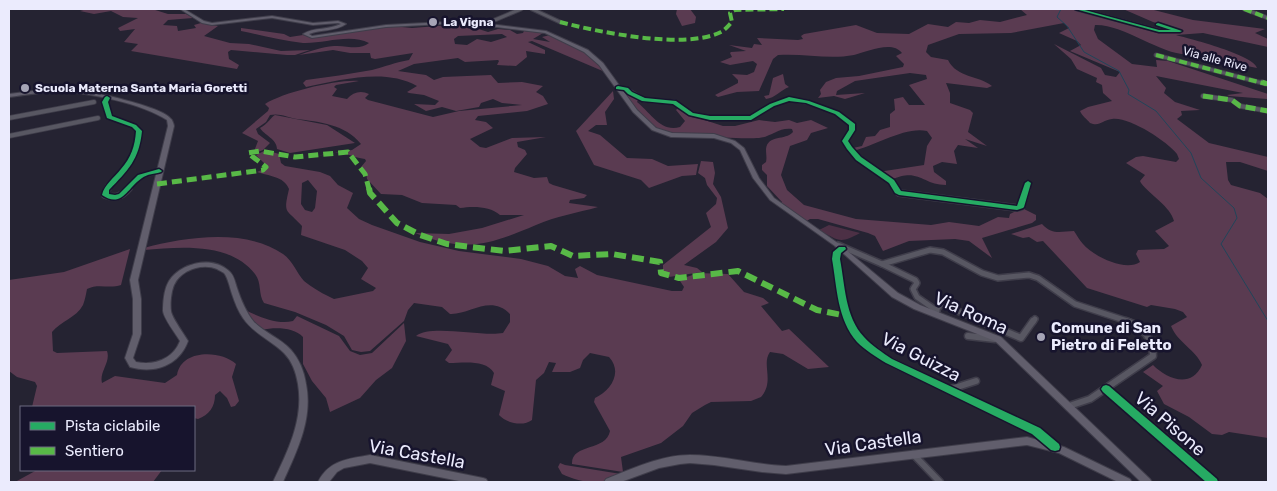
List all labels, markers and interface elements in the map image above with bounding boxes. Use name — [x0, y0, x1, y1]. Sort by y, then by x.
place label: La Vigna — [443, 15, 494, 29]
marker: La Vigna — [427, 16, 439, 28]
street label: Via alle Rive — [1181, 44, 1249, 74]
place label: Scuola Materna Santa Maria Goretti — [35, 81, 247, 95]
marker: Scuola Materna Santa Maria Goretti — [19, 82, 31, 94]
street label: Via Roma — [931, 287, 1011, 339]
place label: Comune di San Pietro di Feletto — [1051, 319, 1172, 354]
street label: Via Guizza — [878, 328, 964, 386]
marker: Comune di San Pietro di Feletto — [1035, 331, 1047, 343]
street label: Via Pisone — [1130, 387, 1210, 461]
legend — [20, 406, 195, 471]
text: Pista ciclabile — [65, 417, 160, 435]
street label: Via Castella — [823, 425, 923, 461]
street label: Via Castella — [367, 435, 467, 473]
text: Sentiero — [65, 442, 124, 460]

